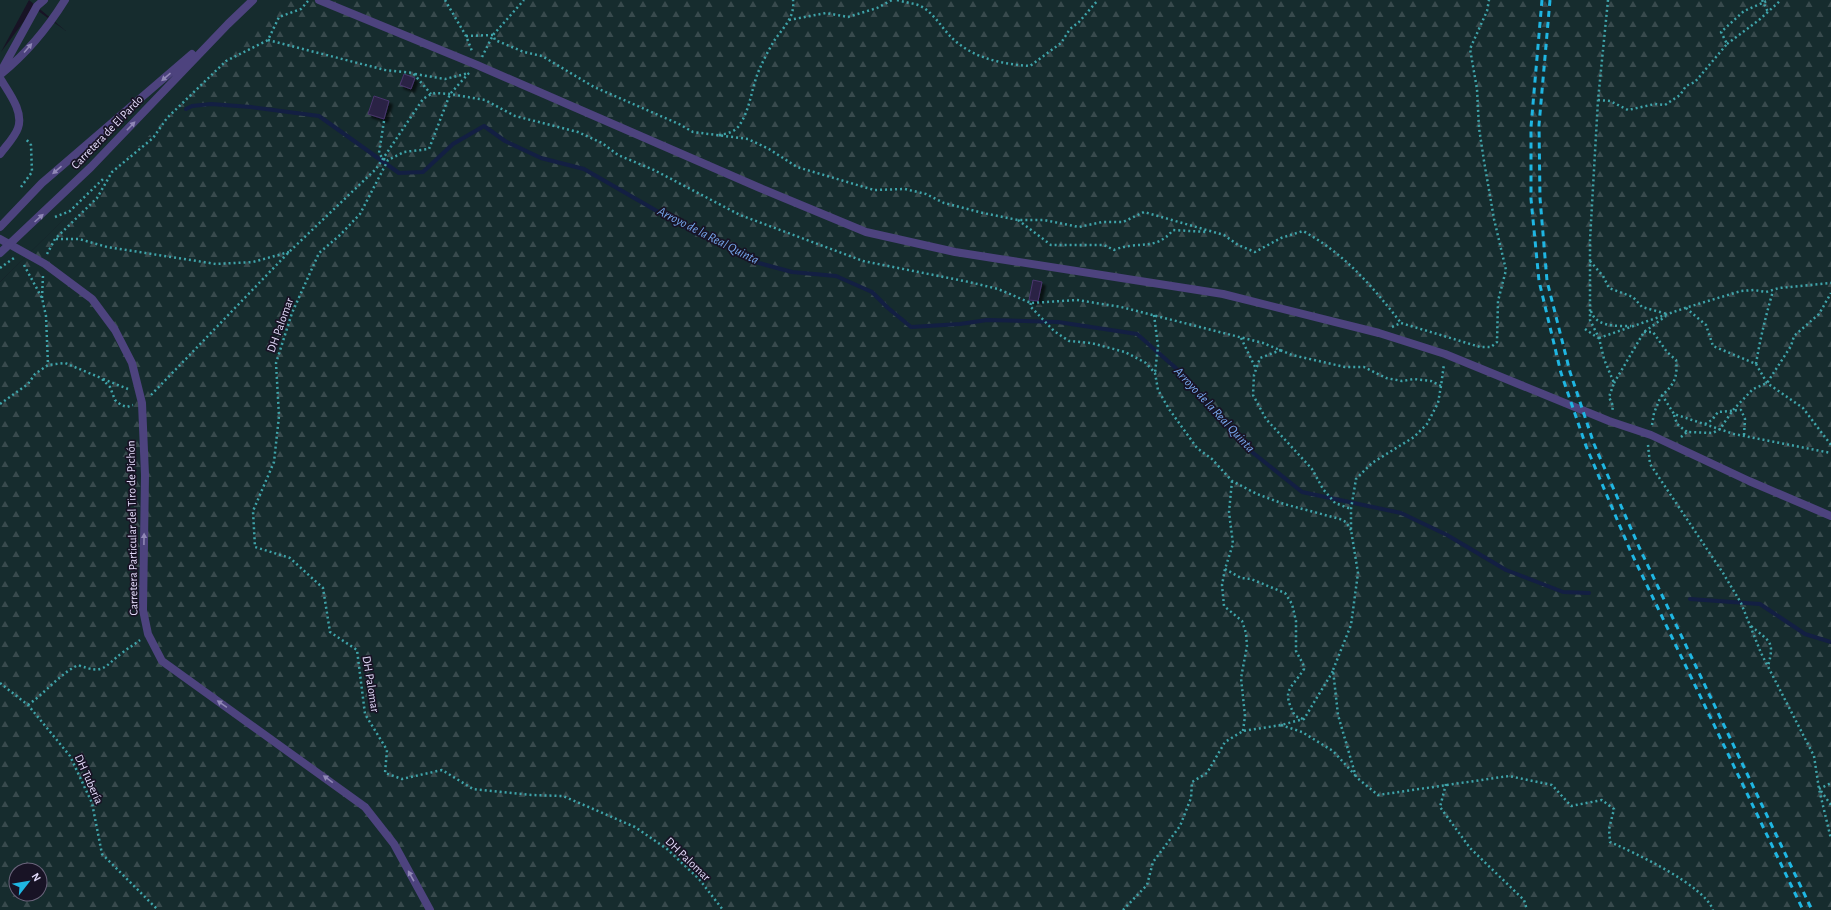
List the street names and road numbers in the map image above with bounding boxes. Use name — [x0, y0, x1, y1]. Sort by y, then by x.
street label: Carretera de El Pardo — [69, 93, 145, 171]
street label: DH Palomar — [265, 296, 295, 354]
street label: Carretera Particular del Tiro de Pichón — [124, 440, 140, 616]
street label: DH Palomar — [361, 655, 381, 713]
street label: DH Tubería — [73, 752, 105, 806]
street label: DH Palomar — [663, 835, 713, 883]

